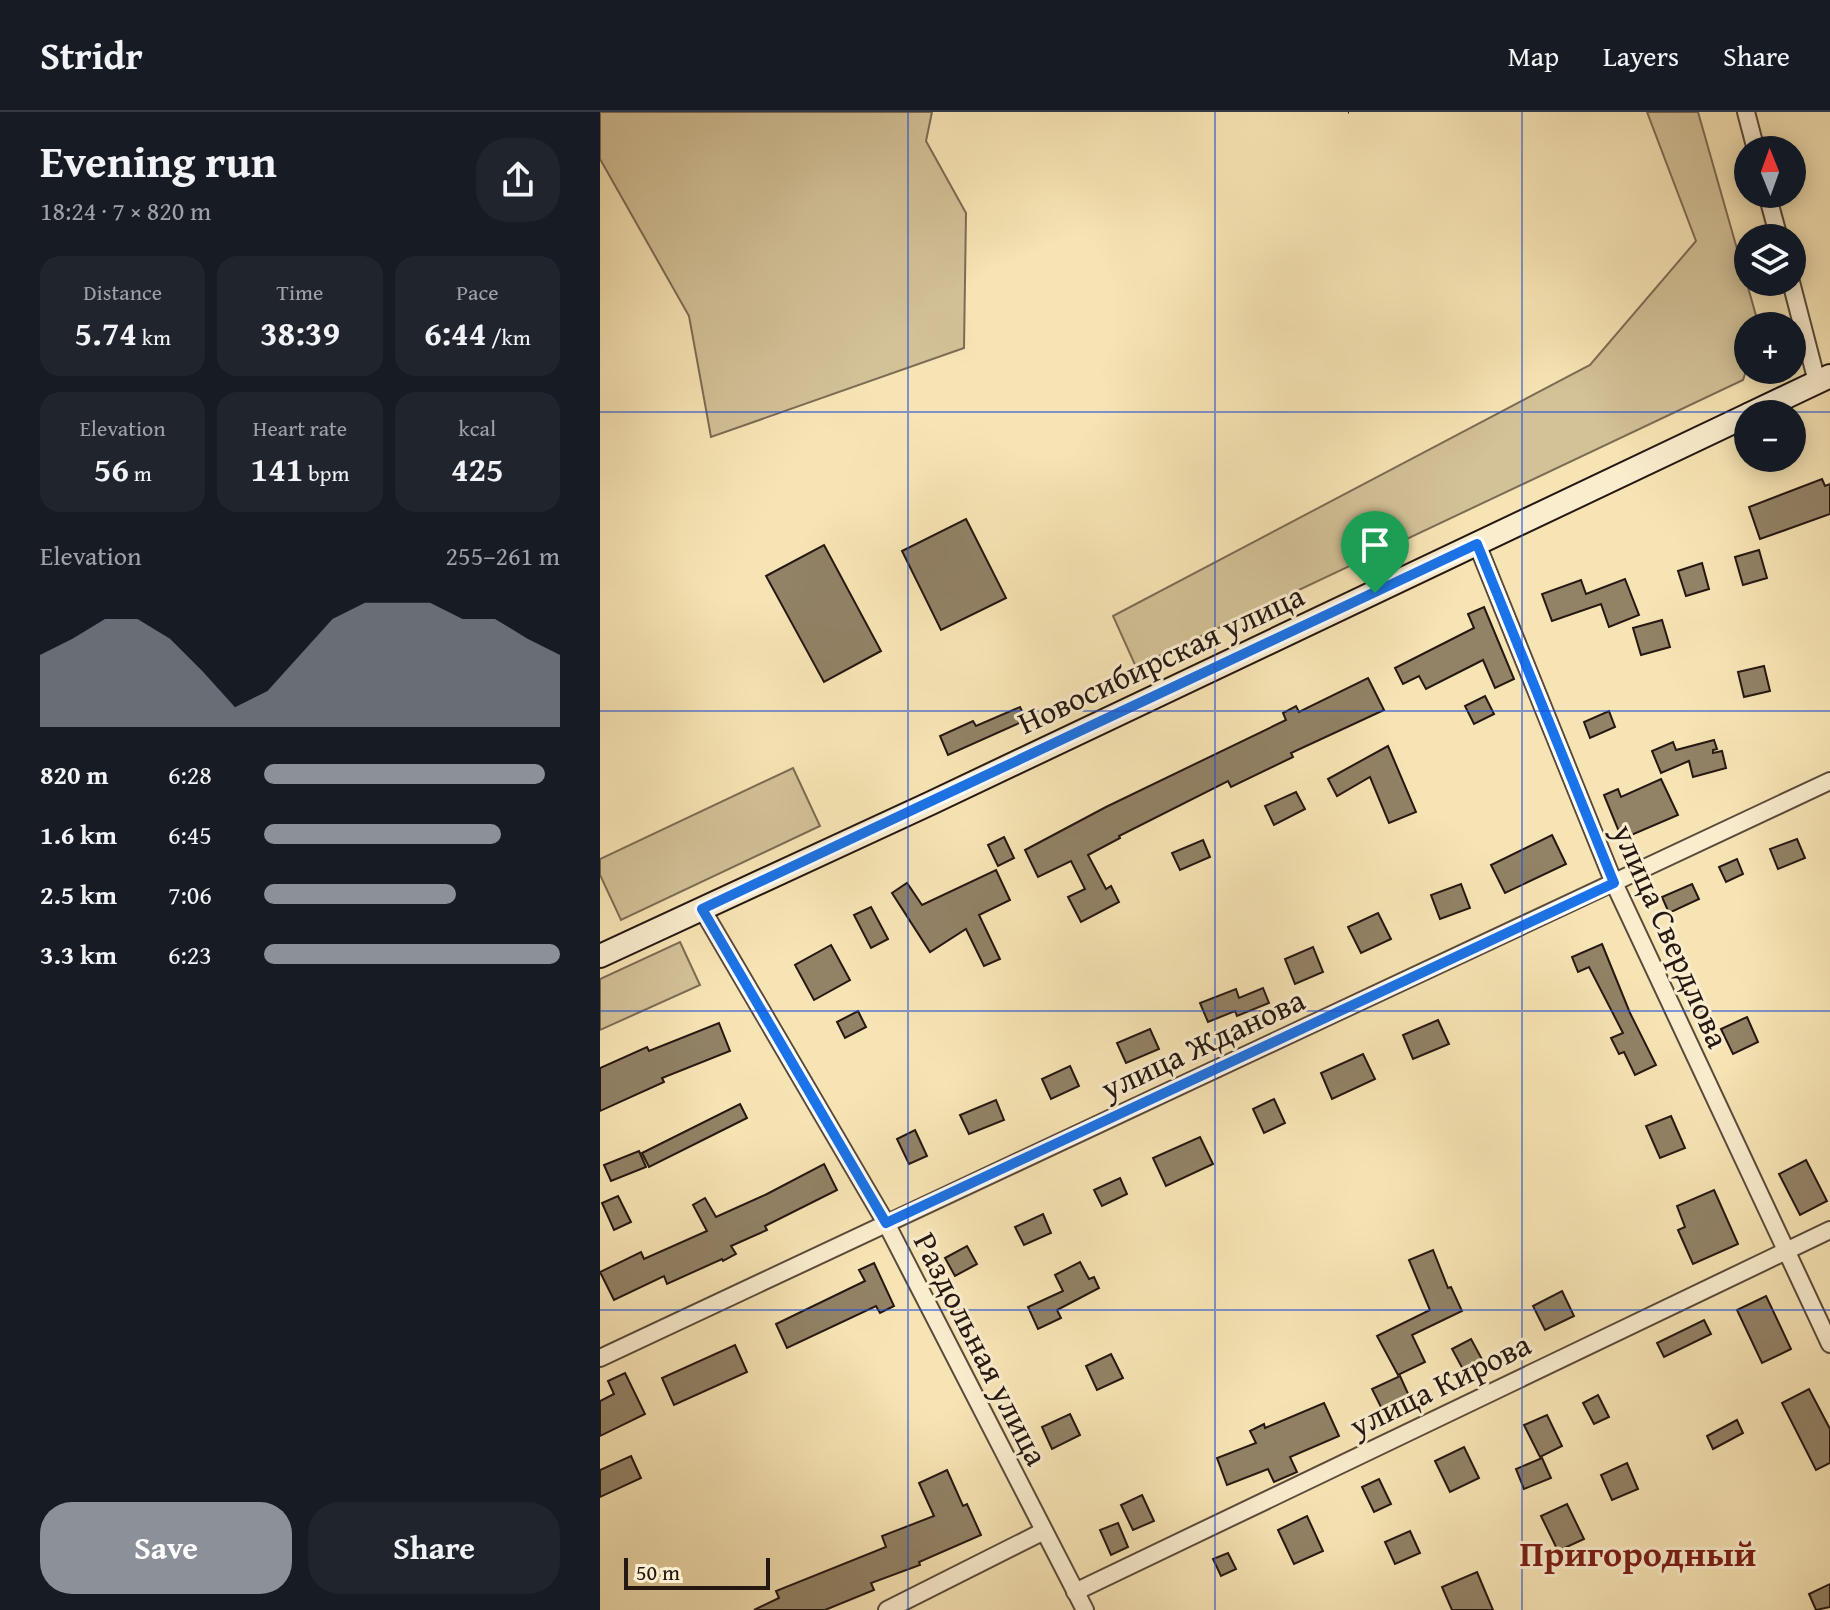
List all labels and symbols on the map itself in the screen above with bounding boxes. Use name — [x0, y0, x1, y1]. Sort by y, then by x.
north arrow — [1734, 136, 1806, 208]
pin — [1341, 511, 1409, 593]
street label: Новосибирская улица — [1010, 571, 1312, 746]
street label: улица Свердлова — [1601, 815, 1742, 1056]
street label: улица Жданова — [1092, 975, 1313, 1112]
street label: Раздольная улица — [902, 1224, 1061, 1474]
street label: улица Кирова — [1340, 1320, 1539, 1449]
district label: Пригородный — [1520, 1526, 1756, 1579]
scale bar — [624, 1554, 770, 1590]

